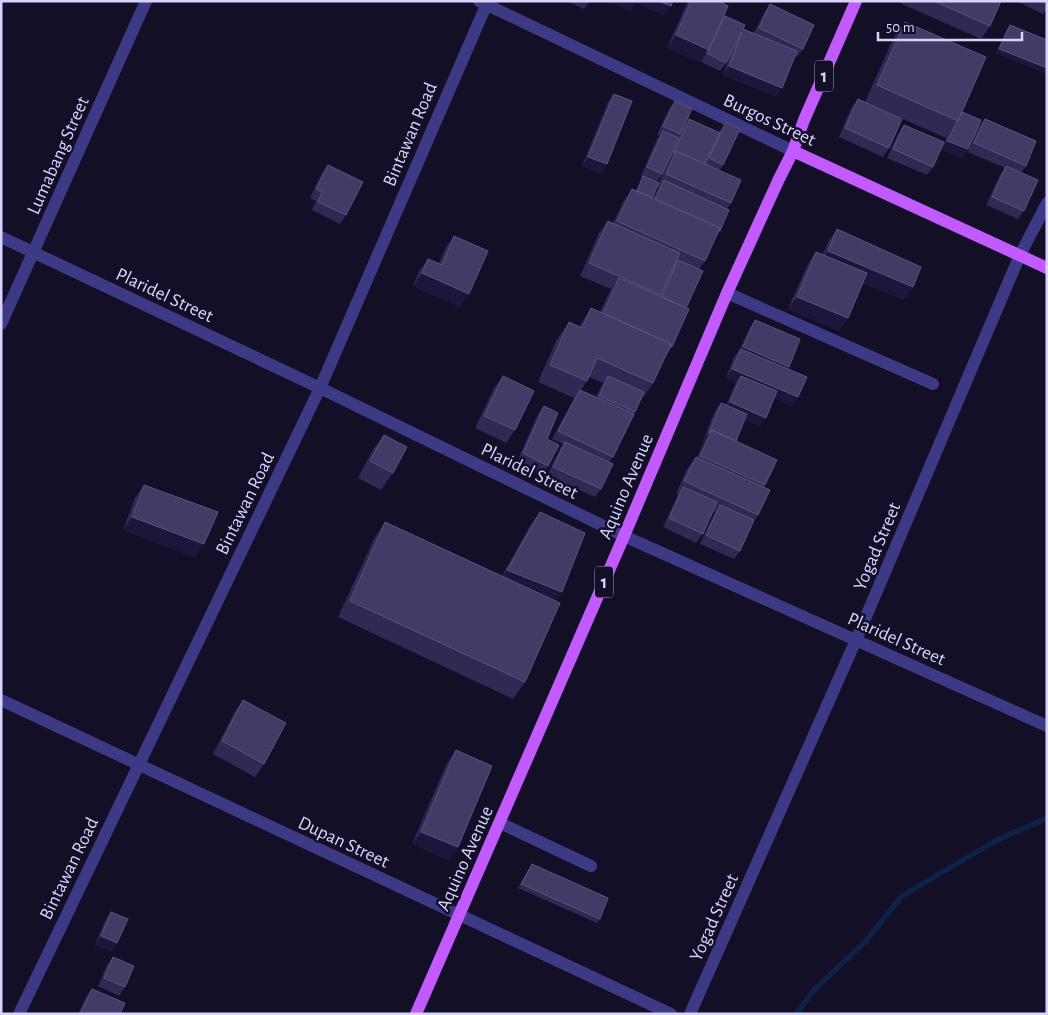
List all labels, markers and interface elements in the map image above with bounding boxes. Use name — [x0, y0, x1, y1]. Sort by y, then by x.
scale bar — [878, 10, 1022, 42]
text: 50 m — [886, 20, 915, 35]
road number: 1 — [815, 60, 833, 92]
street label: Bintawan Road — [380, 80, 441, 189]
street label: Burgos Street — [720, 91, 818, 150]
street label: Lumabang Street — [24, 94, 93, 217]
street label: Plaridel Street — [113, 265, 216, 326]
street label: Aquino Avenue — [596, 431, 657, 542]
street label: Plaridel Street — [478, 440, 581, 503]
street label: Bintawan Road — [212, 449, 278, 558]
street label: Yogad Street — [850, 500, 904, 593]
road number: 1 — [595, 566, 613, 598]
street label: Plaridel Street — [845, 609, 948, 669]
street label: Aquino Avenue — [434, 803, 497, 914]
street label: Dupan Street — [295, 813, 392, 872]
street label: Bintawan Road — [36, 814, 102, 923]
street label: Yogad Street — [687, 871, 742, 964]

